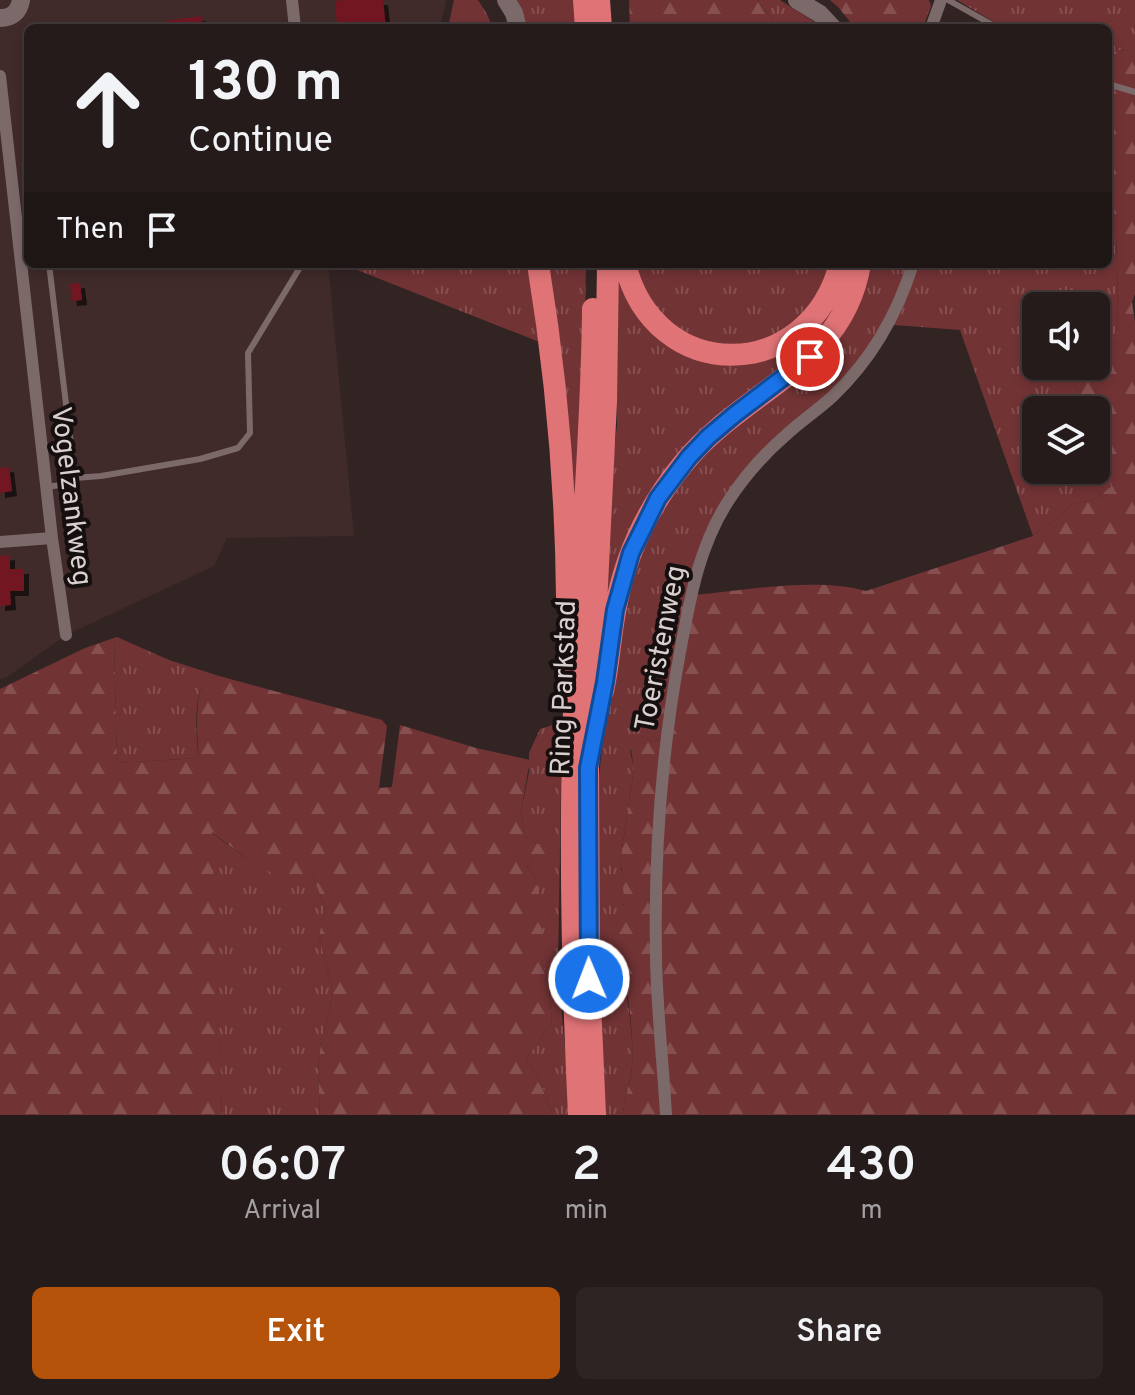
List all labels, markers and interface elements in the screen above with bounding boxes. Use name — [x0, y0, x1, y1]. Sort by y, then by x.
text: 130 m — [188, 50, 343, 120]
icon: ahead — [56, 56, 160, 160]
text: Continue — [188, 119, 333, 165]
icon: arrive — [140, 208, 184, 252]
text: Then — [56, 212, 124, 249]
map controls — [1022, 292, 1110, 484]
button: sound — [1022, 292, 1110, 380]
pin — [776, 323, 844, 391]
icon: arrive — [788, 335, 832, 379]
button: layers — [1022, 396, 1110, 484]
street label: Vogelzankweg — [41, 405, 99, 588]
street label: Toeristenweg — [628, 563, 696, 735]
street label: Ring Parkstad — [544, 600, 586, 776]
position arrow — [547, 937, 631, 1021]
text: 06:07 — [219, 1137, 346, 1197]
text: 2 — [572, 1137, 601, 1197]
text: 430 — [826, 1137, 916, 1197]
text: Arrival — [244, 1195, 321, 1228]
text: min — [565, 1195, 608, 1228]
text: m — [860, 1195, 882, 1228]
button: Exit — [32, 1287, 560, 1379]
button: Share — [576, 1287, 1103, 1379]

